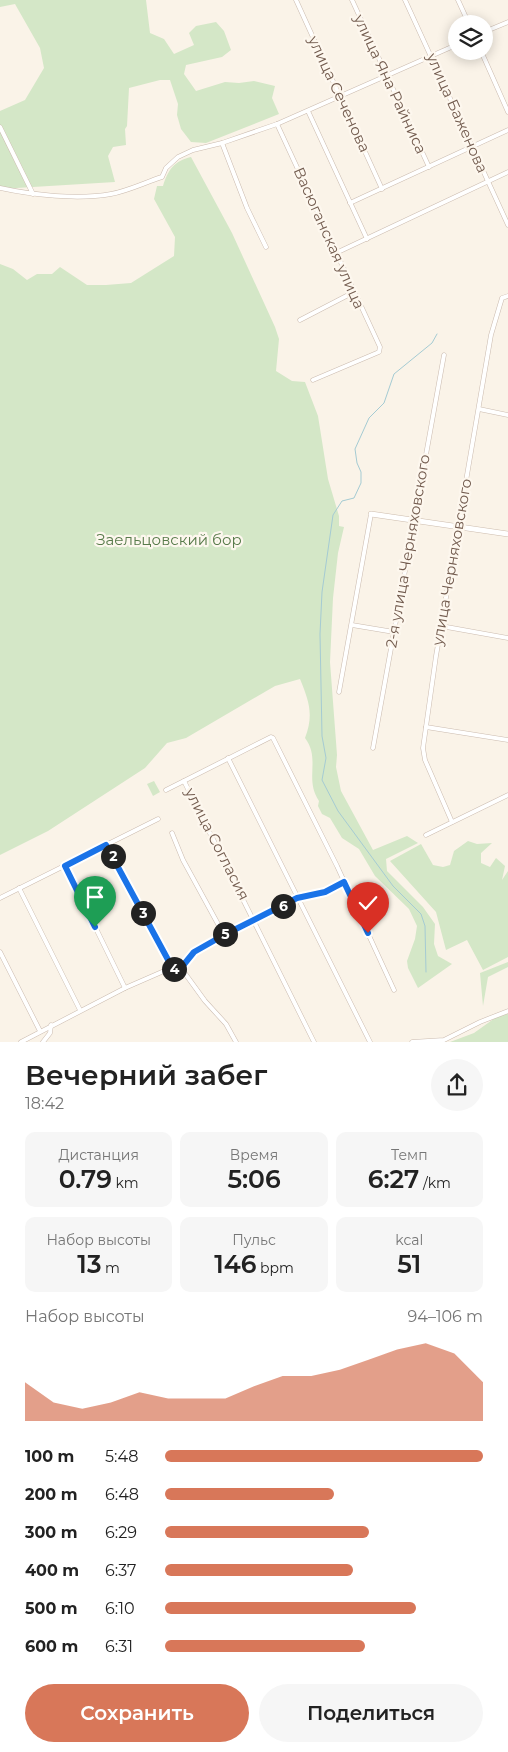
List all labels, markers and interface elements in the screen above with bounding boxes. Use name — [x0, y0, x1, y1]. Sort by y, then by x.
street label: улица Яна Райниса — [349, 10, 431, 157]
map controls — [448, 15, 493, 60]
button: layers — [448, 15, 493, 60]
street label: улица Сеченова — [304, 32, 375, 155]
street label: улица Баженова — [422, 49, 492, 176]
street label: Васюганская улица — [290, 164, 369, 312]
street label: 2-я улица Черняховского — [381, 453, 434, 649]
street label: улица Черняховского — [427, 477, 476, 648]
park label: Заельцовский бор — [96, 530, 242, 549]
street label: улица Согласия — [181, 784, 254, 903]
pin: 2 — [100, 844, 126, 868]
text: 2 — [109, 847, 118, 865]
pin — [74, 876, 116, 927]
pin — [347, 882, 389, 933]
icon: arrive — [81, 883, 109, 911]
icon: check — [354, 889, 382, 917]
pin: 6 — [270, 894, 296, 918]
text: 6 — [279, 897, 288, 915]
pin: 3 — [130, 900, 156, 926]
text: 3 — [139, 904, 148, 922]
pin: 5 — [212, 922, 238, 946]
text: 5 — [221, 925, 230, 943]
pin: 4 — [162, 956, 186, 982]
text: 4 — [170, 960, 179, 978]
text: Вечерний забег — [25, 1058, 267, 1092]
button: share — [431, 1059, 483, 1111]
text: 18:42 — [25, 1094, 64, 1113]
text: Дистанция — [58, 1146, 139, 1164]
text: Время — [230, 1146, 278, 1164]
text: Темп — [391, 1146, 428, 1164]
text: 0.79 — [59, 1164, 112, 1194]
text: 5:06 — [227, 1164, 281, 1194]
text: 6:27 — [368, 1164, 419, 1194]
text: km — [112, 1174, 139, 1192]
text: /km — [419, 1174, 451, 1192]
text: Набор высоты — [46, 1231, 151, 1249]
text: Пульс — [232, 1231, 276, 1249]
text: kcal — [395, 1231, 423, 1249]
text: 13 — [77, 1249, 101, 1279]
text: 146 — [214, 1249, 256, 1279]
text: 51 — [397, 1249, 421, 1279]
text: m — [101, 1259, 120, 1277]
text: bpm — [256, 1259, 294, 1277]
text: Набор высоты — [25, 1307, 145, 1326]
text: 94–106 m — [408, 1307, 483, 1326]
text: 100 m — [25, 1447, 74, 1466]
text: 5:48 — [105, 1447, 138, 1466]
text: 200 m — [25, 1485, 77, 1504]
text: 6:48 — [105, 1485, 139, 1504]
text: 300 m — [25, 1523, 78, 1542]
text: 6:29 — [105, 1523, 137, 1542]
text: 400 m — [25, 1561, 79, 1580]
text: 6:37 — [105, 1561, 136, 1580]
text: 500 m — [25, 1599, 78, 1618]
text: 6:10 — [105, 1599, 135, 1618]
text: 600 m — [25, 1637, 78, 1656]
text: 6:31 — [105, 1637, 133, 1656]
button: Сохранить — [25, 1684, 249, 1742]
button: Поделиться — [259, 1684, 483, 1742]

